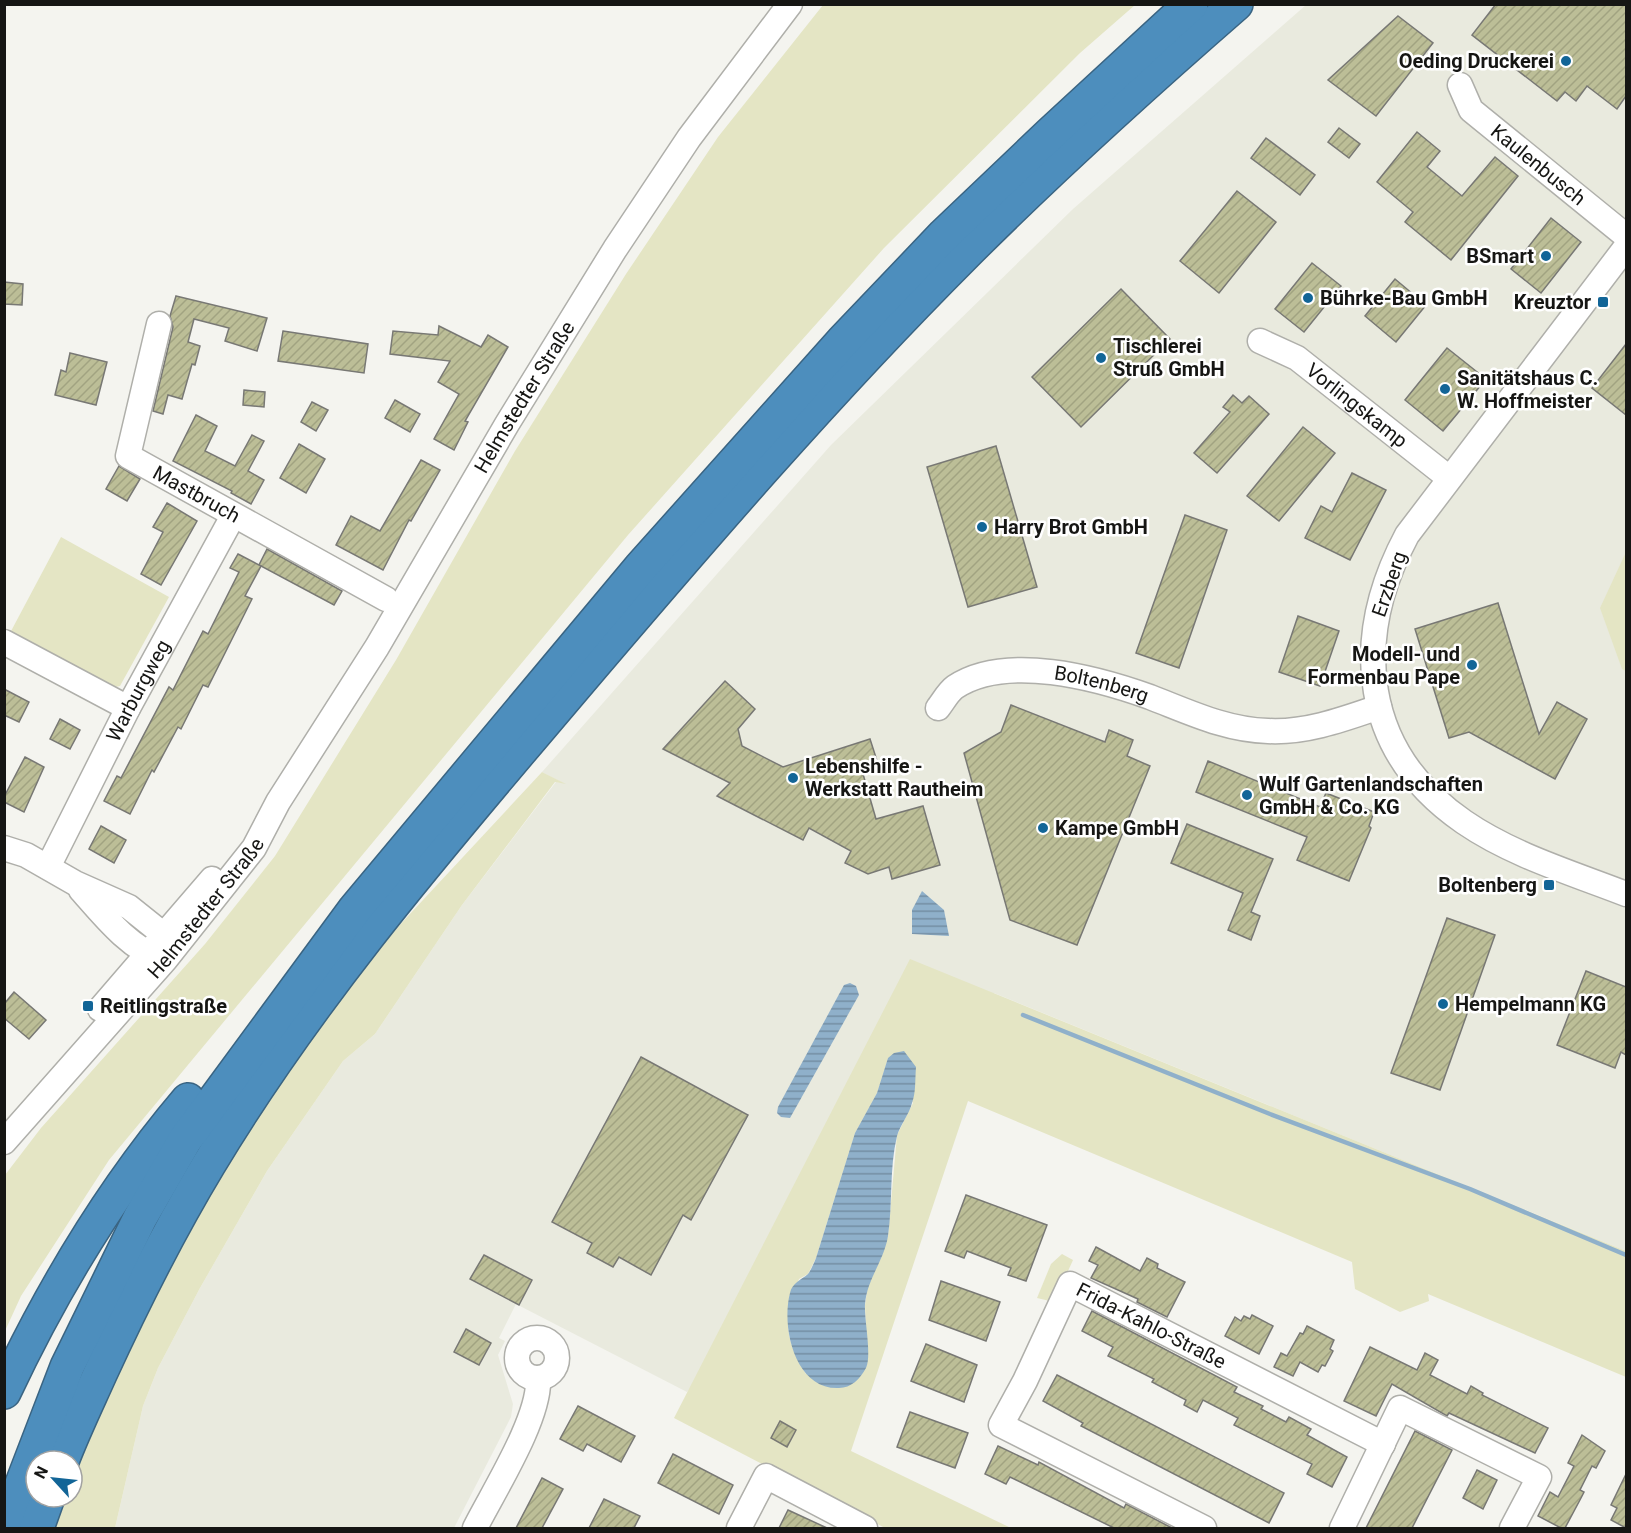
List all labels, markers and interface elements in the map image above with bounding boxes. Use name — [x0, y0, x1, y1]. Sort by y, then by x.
place label: Oeding Druckerei — [1399, 49, 1554, 73]
marker: Oeding Druckerei — [1559, 54, 1573, 68]
street label: Kaulenbusch — [1486, 119, 1590, 210]
place label: BSmart — [1466, 244, 1534, 268]
marker: BSmart — [1539, 249, 1553, 263]
place label: Bührke-Bau GmbH — [1320, 286, 1488, 310]
place label: Kreuztor — [1514, 290, 1592, 314]
marker: Bührke-Bau GmbH — [1301, 291, 1315, 305]
marker: Kreuztor — [1596, 295, 1610, 309]
street label: Helmstedter Straße — [469, 317, 580, 477]
place label: Tischlerei Struß GmbH — [1113, 334, 1225, 381]
marker: Tischlerei Struß GmbH — [1094, 351, 1108, 365]
street label: Vorlingskamp — [1301, 358, 1412, 453]
place label: Sanitätshaus C. W. Hoffmeister — [1457, 366, 1598, 413]
marker: Sanitätshaus C. W. Hoffmeister — [1438, 382, 1452, 396]
street label: Mastbruch — [149, 460, 244, 528]
place label: Harry Brot GmbH — [994, 515, 1148, 539]
marker: Harry Brot GmbH — [975, 520, 989, 534]
street label: Erzberg — [1367, 548, 1411, 620]
street label: Warburgweg — [101, 636, 175, 746]
place label: Modell- und Formenbau Pape — [1308, 642, 1460, 689]
marker: Modell- und Formenbau Pape — [1465, 658, 1479, 672]
street label: Boltenberg — [1053, 661, 1152, 708]
place label: Lebenshilfe - Werkstatt Rautheim — [805, 754, 983, 801]
marker: Lebenshilfe - Werkstatt Rautheim — [786, 771, 800, 785]
place label: Wulf Gartenlandschaften GmbH & Co. KG — [1259, 772, 1483, 819]
marker: Wulf Gartenlandschaften GmbH & Co. KG — [1240, 788, 1254, 802]
place label: Kampe GmbH — [1055, 816, 1179, 840]
marker: Kampe GmbH — [1036, 821, 1050, 835]
street label: Helmstedter Straße — [142, 834, 269, 983]
place label: Boltenberg — [1438, 873, 1537, 897]
marker: Boltenberg — [1542, 878, 1556, 892]
place label: Hempelmann KG — [1455, 992, 1606, 1016]
place label: Reitlingstraße — [100, 994, 227, 1018]
marker: Hempelmann KG — [1436, 997, 1450, 1011]
marker: Reitlingstraße — [81, 999, 95, 1013]
street label: Frida-Kahlo-Straße — [1073, 1277, 1230, 1374]
north arrow — [24, 1449, 84, 1509]
text: N — [30, 1463, 52, 1482]

